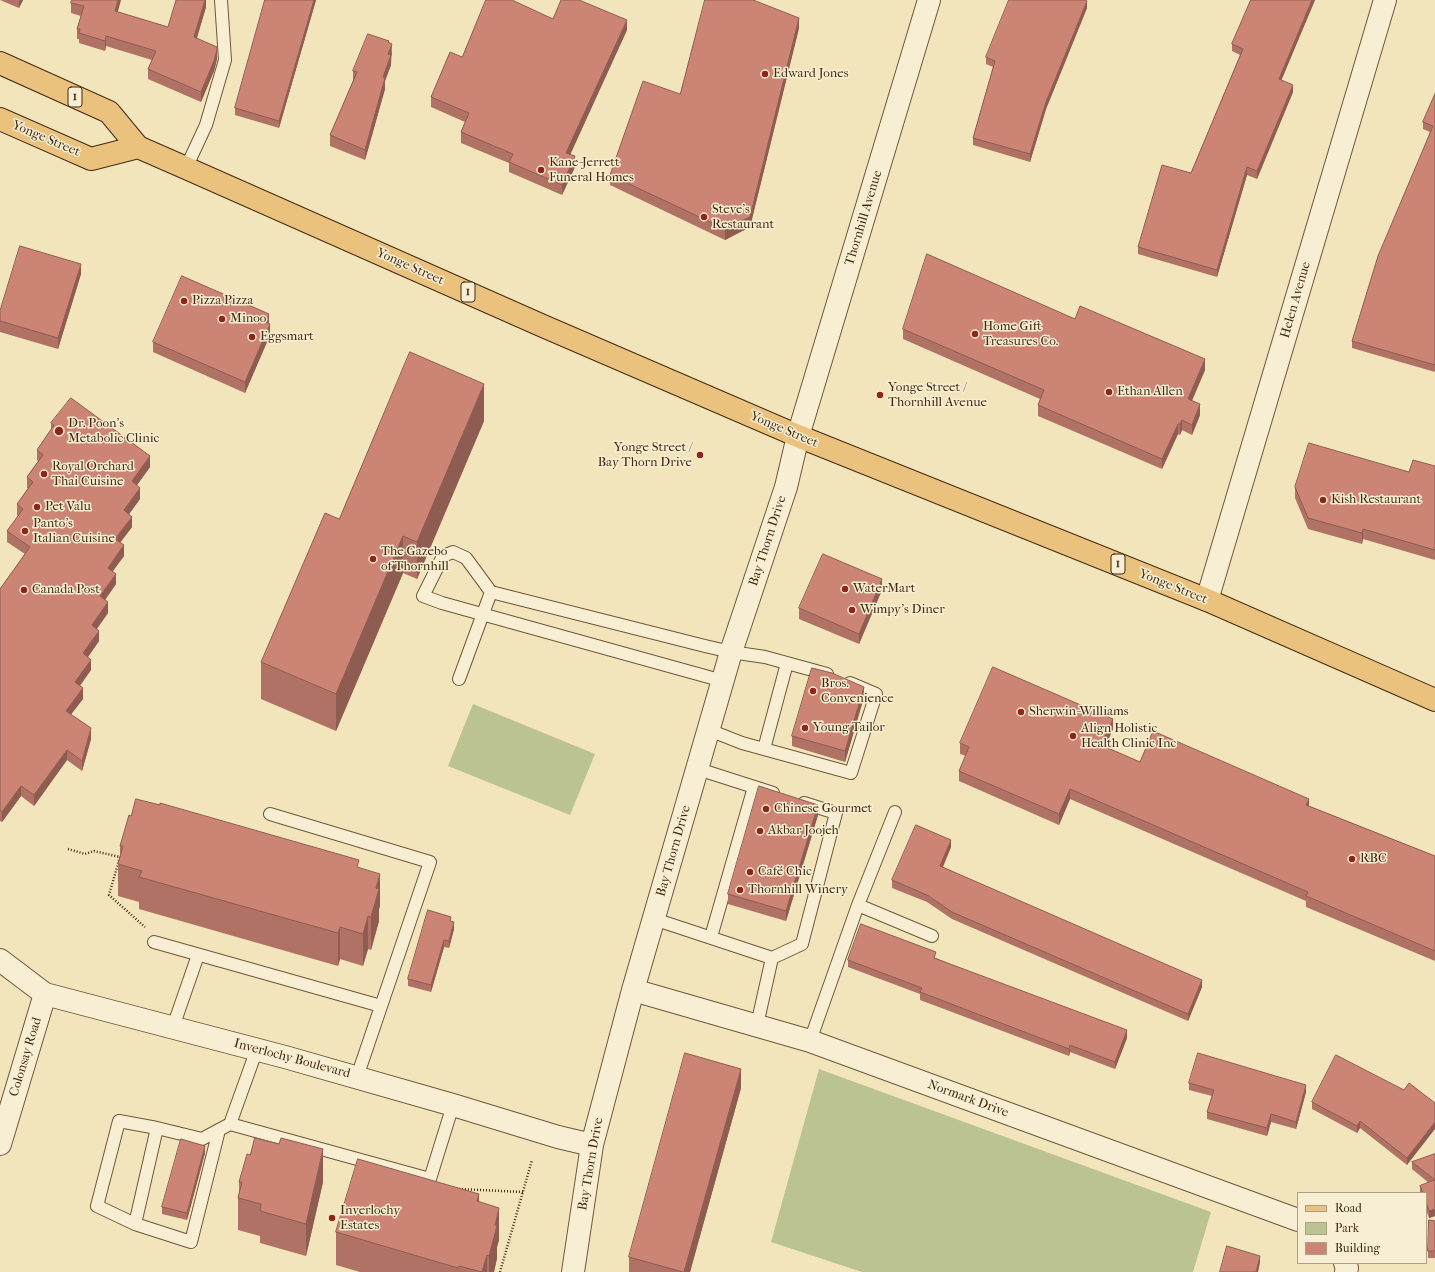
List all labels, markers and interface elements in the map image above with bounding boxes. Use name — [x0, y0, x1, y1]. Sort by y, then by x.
place label: Edward Jones — [773, 66, 849, 82]
marker: Edward Jones — [760, 69, 770, 79]
road number: 1 — [68, 87, 82, 107]
street label: Yonge Street — [10, 118, 82, 160]
place label: Kane-Jerrett Funeral Homes — [549, 155, 634, 186]
marker: Kane-Jerrett Funeral Homes — [536, 165, 546, 175]
street label: Thornhill Avenue — [842, 168, 886, 268]
place label: Steve's Restaurant — [712, 202, 774, 233]
marker: Steve's Restaurant — [699, 212, 709, 222]
street label: Yonge Street — [374, 245, 446, 289]
street label: Helen Avenue — [1278, 260, 1314, 340]
road number: 1 — [461, 282, 475, 302]
place label: Pizza Pizza — [192, 293, 253, 309]
marker: Pizza Pizza — [179, 296, 189, 306]
place label: Minoo — [230, 311, 266, 327]
marker: Minoo — [217, 314, 227, 324]
place label: Home Gift Treasures Co. — [983, 319, 1058, 350]
place label: Eggsmart — [260, 329, 314, 345]
marker: Home Gift Treasures Co. — [970, 329, 980, 339]
marker: Eggsmart — [247, 332, 257, 342]
place label: Yonge Street / Thornhill Avenue — [888, 380, 987, 411]
place label: Ethan Allen — [1117, 384, 1183, 400]
marker: Ethan Allen — [1104, 387, 1114, 397]
marker: Yonge Street / Thornhill Avenue — [875, 390, 885, 400]
street label: Yonge Street — [748, 409, 820, 451]
place label: Dr. Poon's Metabolic Clinic — [68, 416, 159, 447]
marker: Dr. Poon's Metabolic Clinic — [53, 425, 65, 437]
place label: Yonge Street / Bay Thorn Drive — [598, 440, 692, 471]
marker: Yonge Street / Bay Thorn Drive — [695, 450, 705, 460]
place label: Royal Orchard Thai Cuisine — [52, 459, 134, 490]
marker: Royal Orchard Thai Cuisine — [39, 469, 49, 479]
place label: Kish Restaurant — [1331, 492, 1421, 508]
street label: Bay Thorn Drive — [746, 494, 790, 588]
marker: Kish Restaurant — [1318, 495, 1328, 505]
place label: Pet Valu — [45, 499, 91, 515]
marker: Pet Valu — [32, 502, 42, 512]
place label: Panto's Italian Cuisine — [33, 516, 115, 547]
marker: Panto's Italian Cuisine — [20, 526, 30, 536]
place label: The Gazebo of Thornhill — [381, 544, 449, 575]
marker: The Gazebo of Thornhill — [368, 554, 378, 564]
road number: 1 — [1111, 554, 1125, 574]
street label: Yonge Street — [1137, 566, 1209, 608]
place label: WaterMart — [853, 581, 915, 597]
place label: Canada Post — [32, 582, 100, 598]
marker: WaterMart — [840, 584, 850, 594]
marker: Canada Post — [19, 585, 29, 595]
place label: Wimpy's Diner — [860, 602, 945, 618]
marker: Wimpy's Diner — [847, 605, 857, 615]
place label: Bros. Convenience — [821, 676, 894, 707]
marker: Bros. Convenience — [808, 686, 818, 696]
place label: Sherwin-Williams — [1029, 704, 1129, 720]
marker: Sherwin-Williams — [1016, 707, 1026, 717]
place label: Young Tailor — [813, 720, 885, 736]
place label: Align Holistic Health Clinic Inc — [1081, 721, 1176, 752]
marker: Young Tailor — [800, 723, 810, 733]
marker: Align Holistic Health Clinic Inc — [1068, 731, 1078, 741]
place label: Chinese Gourmet — [774, 801, 872, 817]
street label: Bay Thorn Drive — [653, 803, 695, 899]
marker: Chinese Gourmet — [761, 804, 771, 814]
place label: Akbar Joojeh — [768, 823, 839, 839]
marker: Akbar Joojeh — [755, 826, 765, 836]
place label: RBC — [1360, 851, 1387, 867]
marker: RBC — [1347, 854, 1357, 864]
place label: Café Chic — [758, 864, 812, 880]
marker: Café Chic — [745, 867, 755, 877]
place label: Thornhill Winery — [748, 882, 848, 898]
marker: Thornhill Winery — [735, 885, 745, 895]
street label: Colonsay Road — [7, 1015, 45, 1099]
street label: Inverlochy Boulevard — [232, 1036, 352, 1082]
street label: Normark Drive — [925, 1077, 1011, 1121]
street label: Bay Thorn Drive — [575, 1116, 607, 1212]
legend — [1297, 1192, 1427, 1264]
text: Road — [1335, 1201, 1362, 1215]
place label: Inverlochy Estates — [340, 1203, 400, 1234]
marker: Inverlochy Estates — [327, 1213, 337, 1223]
text: Park — [1335, 1221, 1359, 1235]
text: Building — [1335, 1241, 1380, 1255]

